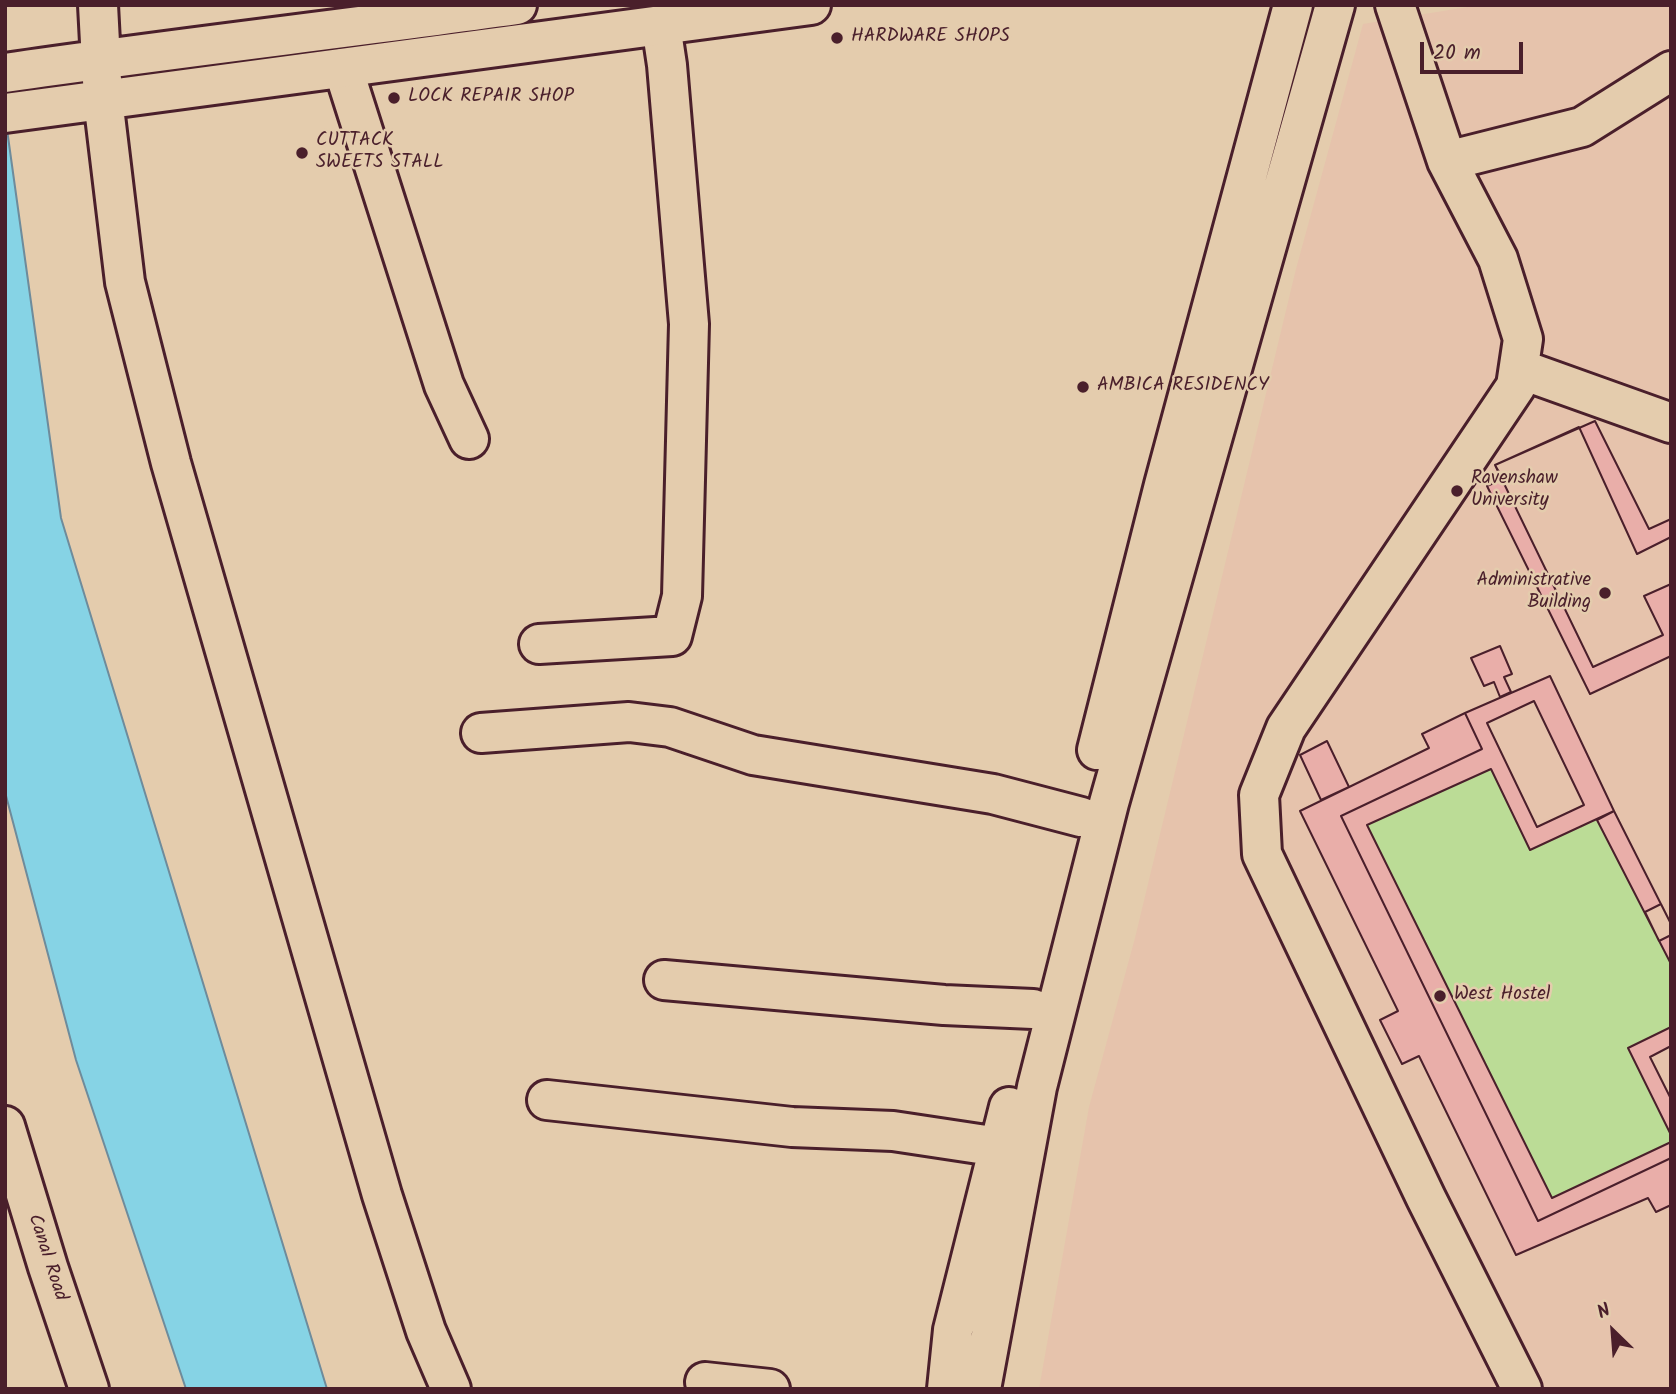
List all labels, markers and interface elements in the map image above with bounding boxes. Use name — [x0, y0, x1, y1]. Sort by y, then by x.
place label: HARDWARE SHOPS — [851, 27, 1010, 49]
scale bar — [1424, 28, 1527, 72]
marker: HARDWARE SHOPS — [829, 30, 845, 46]
text: 20 m — [1433, 37, 1481, 70]
place label: LOCK REPAIR SHOP — [408, 87, 574, 109]
marker: LOCK REPAIR SHOP — [386, 90, 402, 106]
place label: CUTTACK SWEETS STALL — [316, 131, 444, 175]
marker: CUTTACK SWEETS STALL — [294, 145, 310, 161]
place label: AMBICA RESIDENCY — [1097, 376, 1269, 398]
marker: AMBICA RESIDENCY — [1075, 379, 1091, 395]
place label: Ravenshaw University — [1471, 469, 1558, 513]
marker: Ravenshaw University — [1449, 483, 1465, 499]
place label: Administrative Building — [1477, 571, 1591, 615]
marker: Administrative Building — [1597, 585, 1613, 601]
place label: West Hostel — [1454, 985, 1550, 1007]
marker: West Hostel — [1432, 988, 1448, 1004]
street label: Canal Road — [21, 1212, 71, 1304]
north arrow — [1578, 1296, 1648, 1366]
text: N — [1592, 1296, 1616, 1328]

